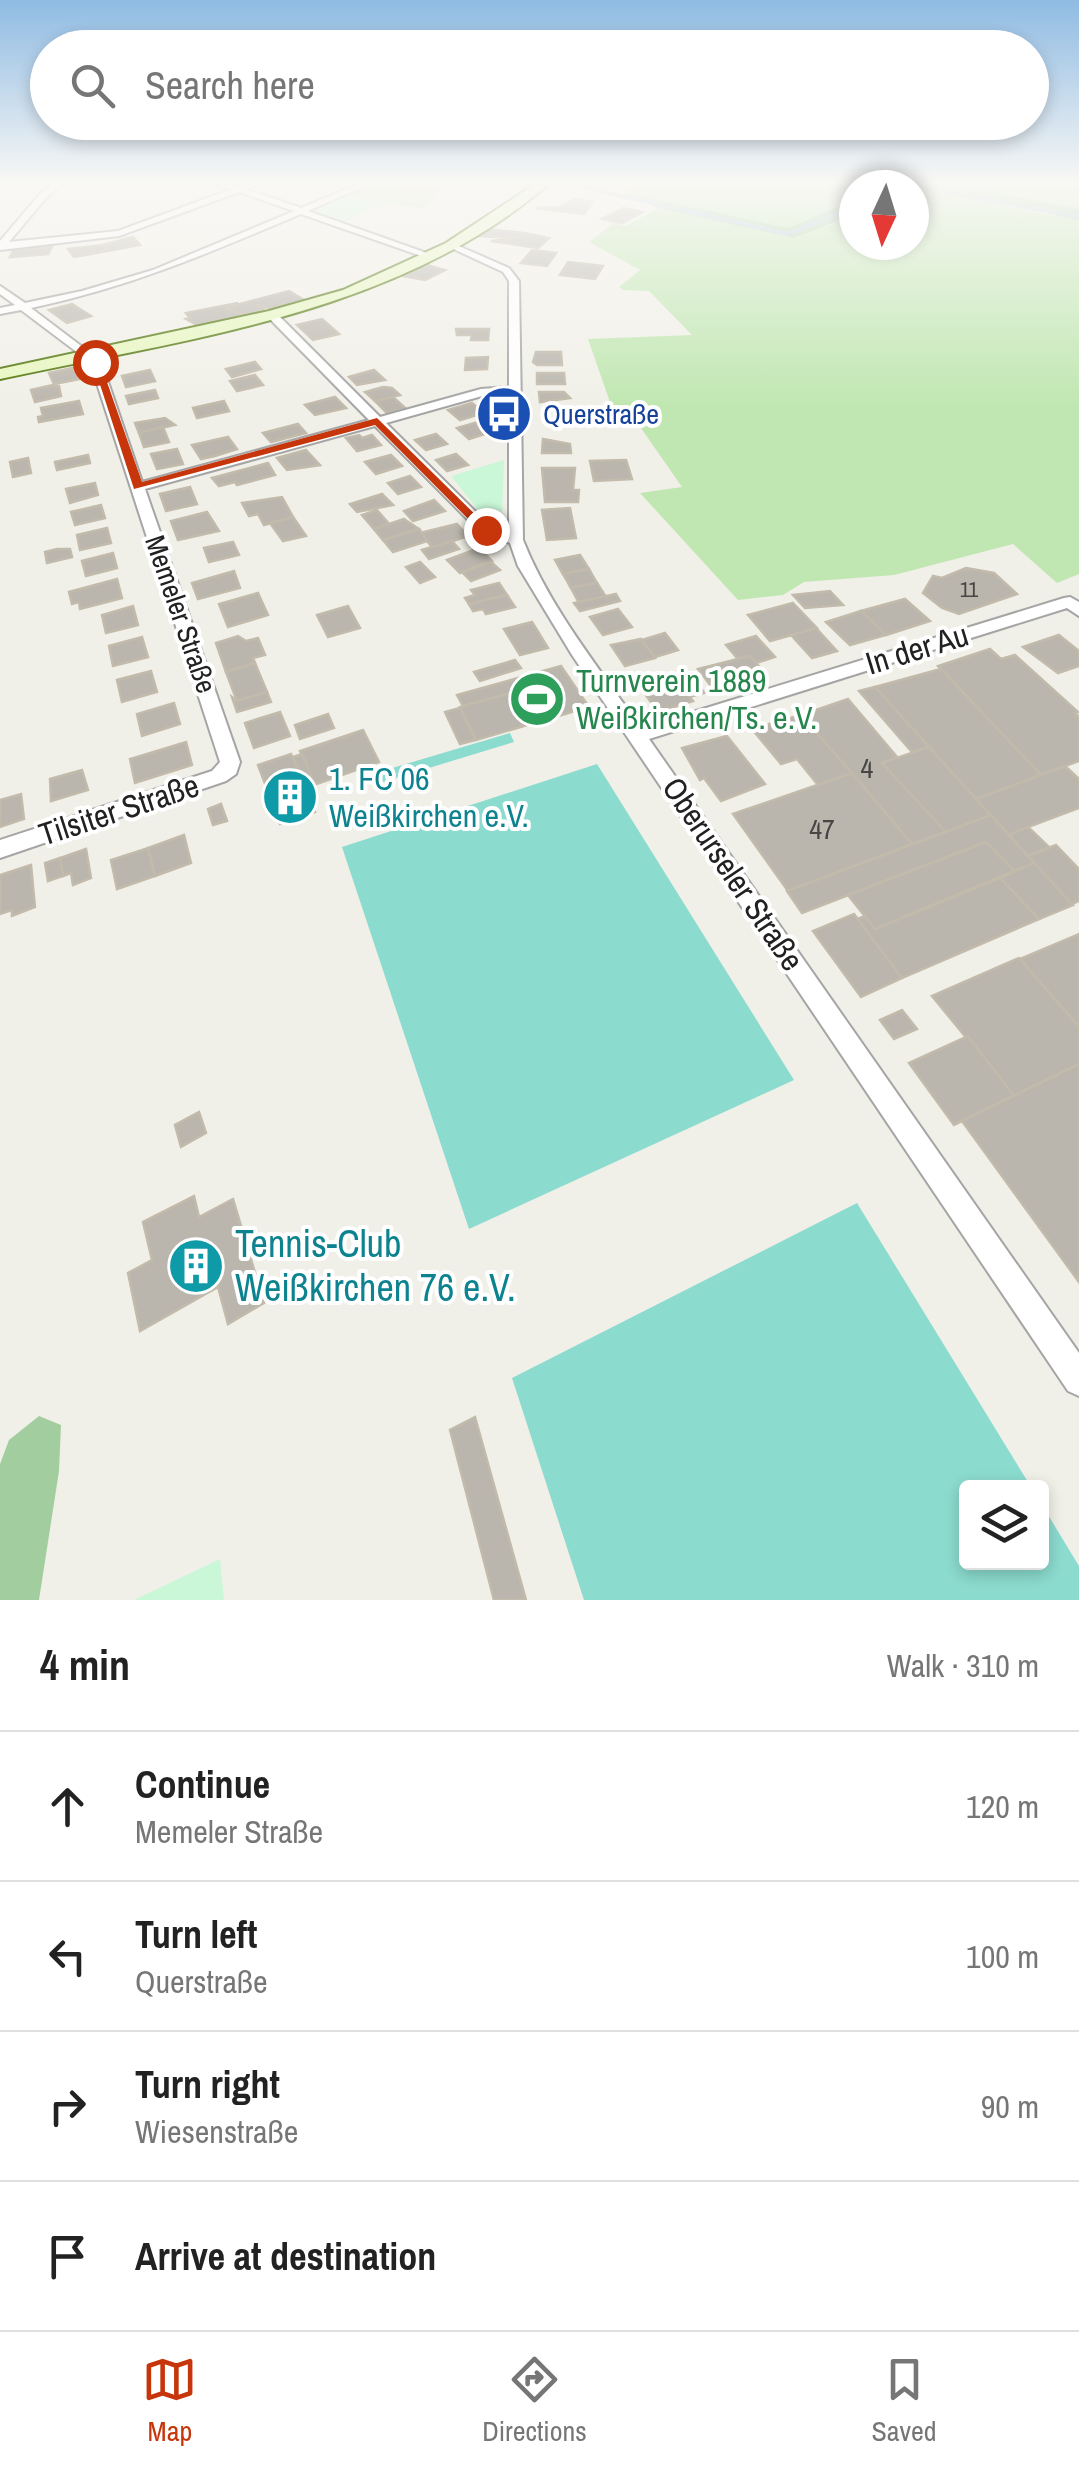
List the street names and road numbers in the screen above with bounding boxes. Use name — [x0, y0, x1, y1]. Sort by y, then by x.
street label: Memeler Straße — [136, 530, 226, 698]
street label: In der Au — [860, 613, 973, 684]
street label: Tilsiter Straße — [33, 763, 204, 856]
street label: Oberurseler Straße — [653, 769, 814, 979]

